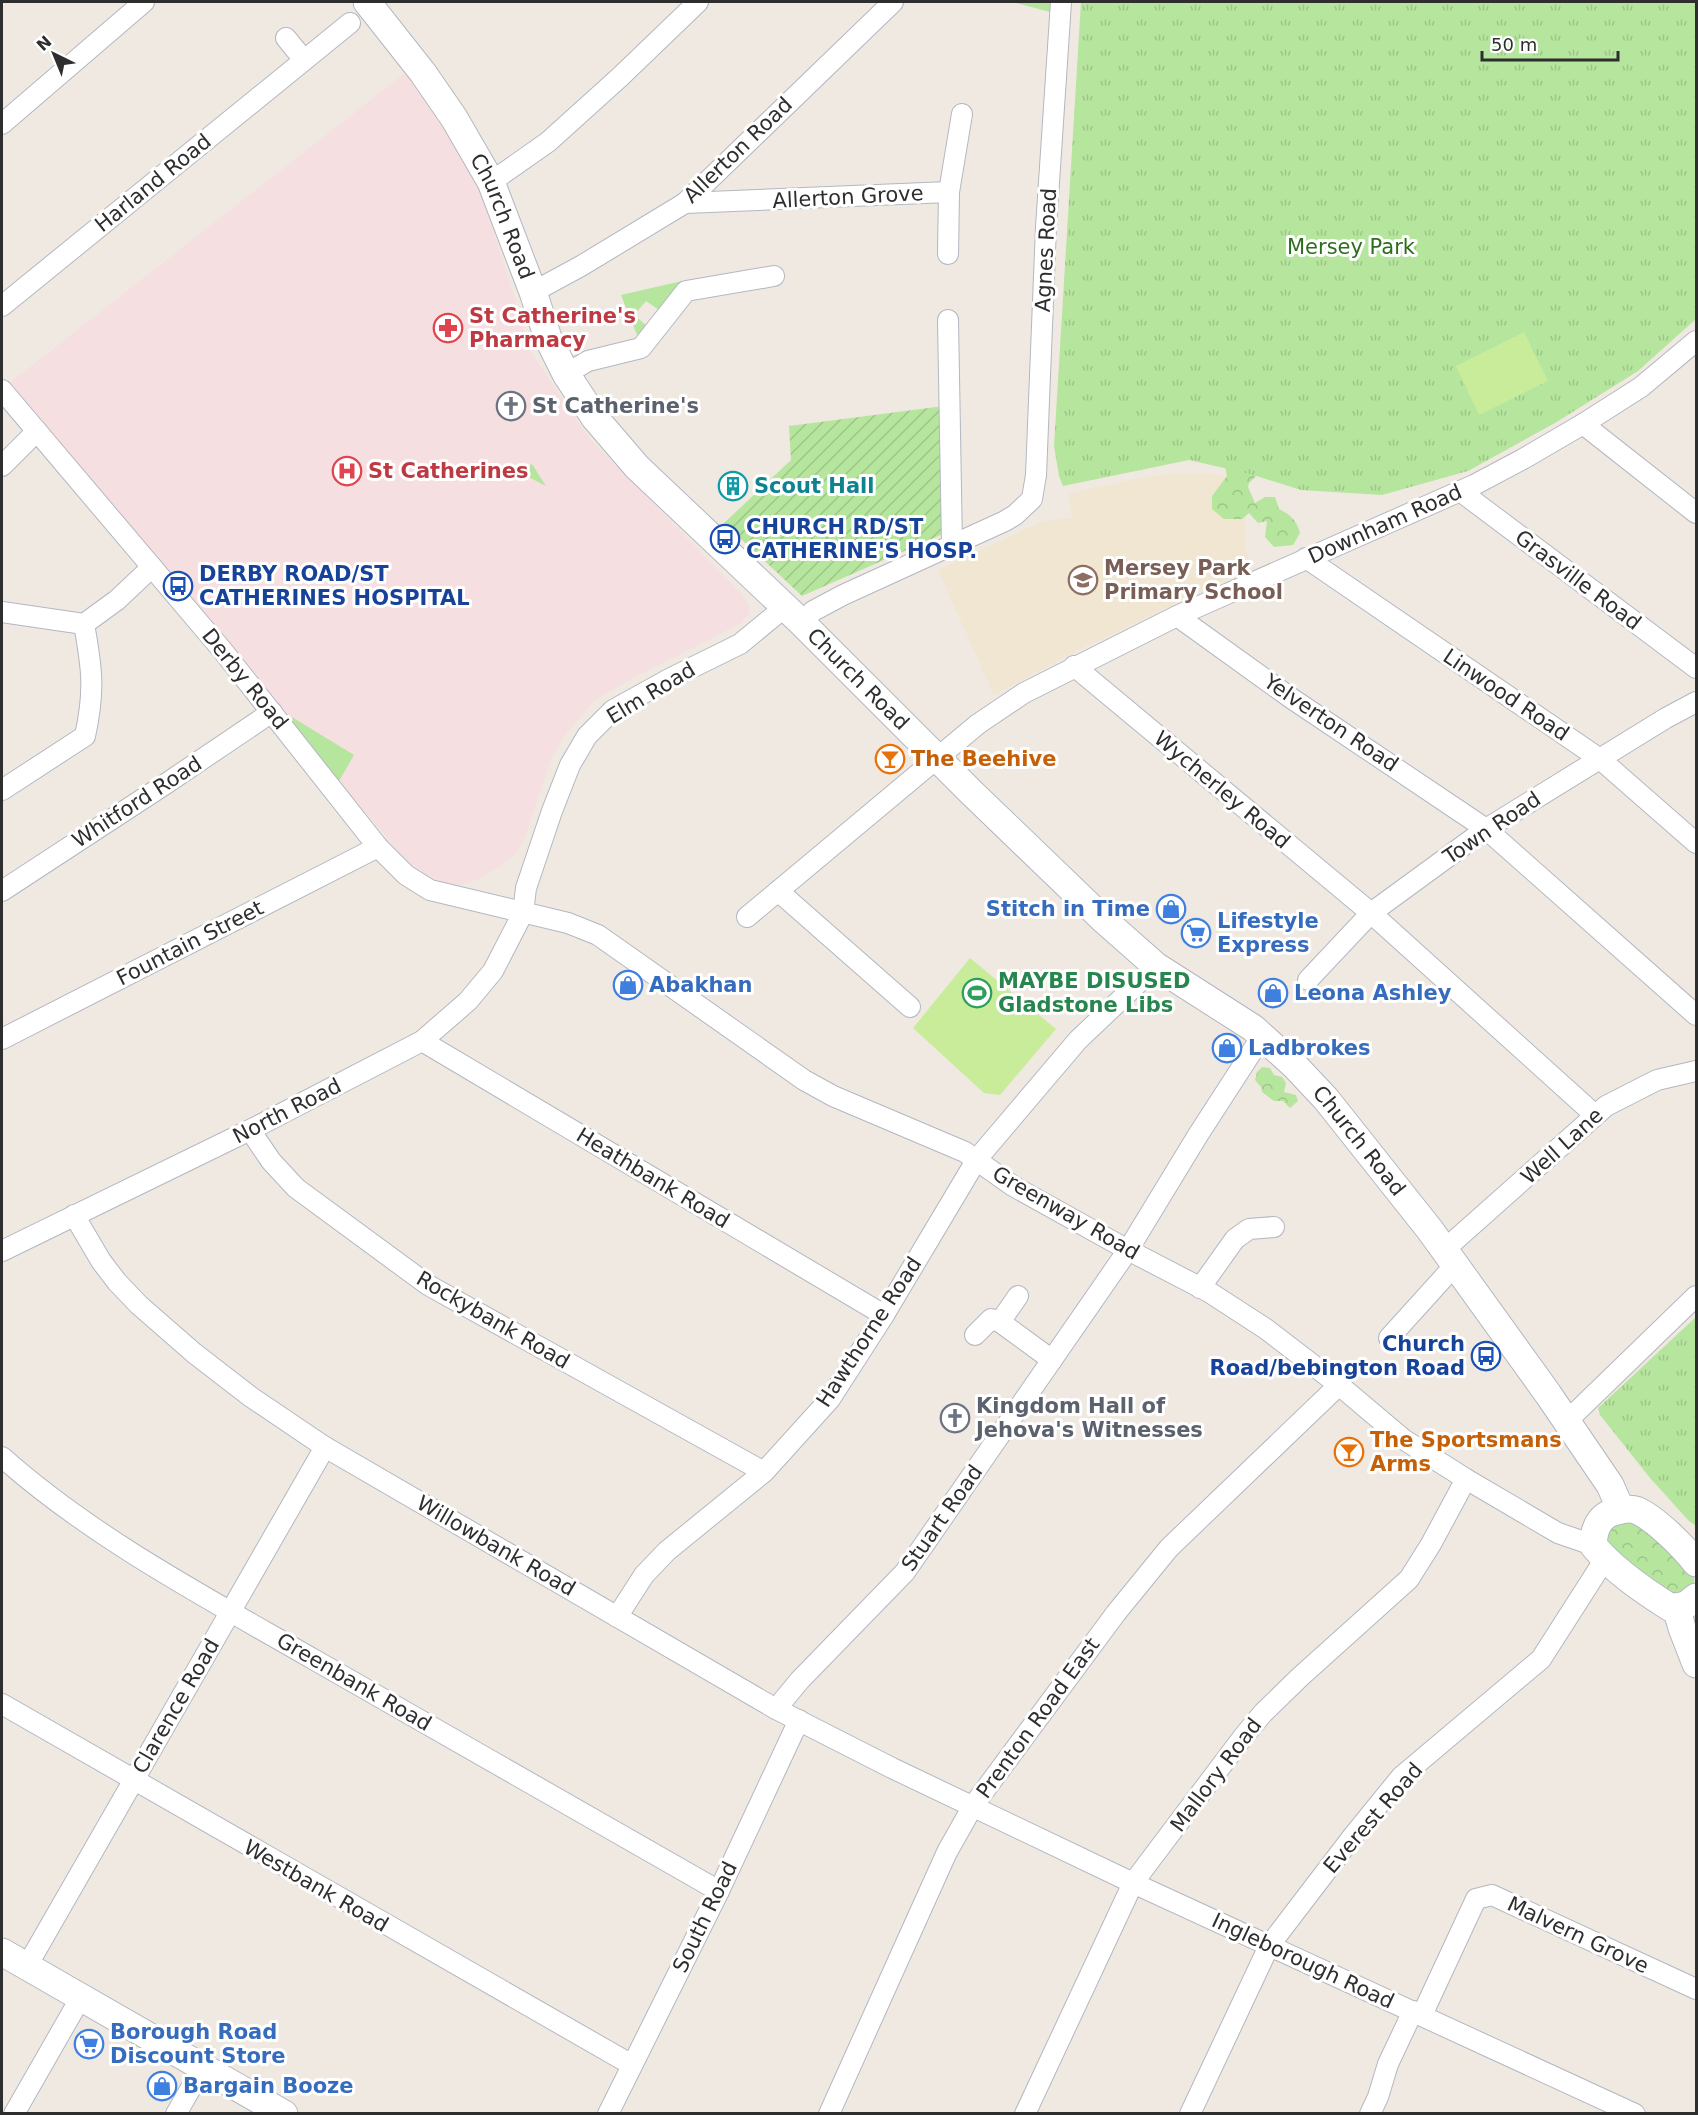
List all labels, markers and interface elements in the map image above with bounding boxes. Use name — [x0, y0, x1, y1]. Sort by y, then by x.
north arrow — [24, 24, 84, 84]
scale bar — [1482, 24, 1618, 62]
text: N — [33, 32, 55, 55]
text: 50 m — [1491, 34, 1537, 55]
street label: Allerton Road — [679, 92, 797, 208]
street label: Harland Road — [90, 129, 216, 237]
street label: Church Road — [465, 149, 539, 282]
street label: Allerton Grove — [772, 181, 924, 213]
street label: Agnes Road — [1031, 187, 1061, 313]
park label: Mersey Park — [1287, 235, 1416, 259]
place label: St Catherine's Pharmacy — [469, 304, 636, 352]
pharmacy icon: St Catherine's Pharmacy — [432, 312, 464, 344]
church icon: St Catherine's — [495, 390, 527, 422]
place label: St Catherine's — [532, 394, 699, 418]
hospital icon: St Catherines — [331, 455, 363, 487]
place label: St Catherines — [368, 459, 529, 483]
building icon: Scout Hall — [717, 470, 749, 502]
place label: Scout Hall — [754, 474, 874, 498]
street label: Downham Road — [1305, 479, 1465, 569]
place label: CHURCH RD/ST CATHERINE'S HOSP. — [746, 515, 977, 563]
bus stop icon: CHURCH RD/ST CATHERINE'S HOSP. — [709, 523, 741, 555]
street label: Grasville Road — [1511, 525, 1645, 635]
place label: Mersey Park Primary School — [1104, 556, 1283, 604]
place label: DERBY ROAD/ST CATHERINES HOSPITAL — [199, 562, 470, 610]
school or university icon: Mersey Park Primary School — [1067, 564, 1099, 596]
bus stop icon: DERBY ROAD/ST CATHERINES HOSPITAL — [162, 570, 194, 602]
street label: Church Road — [802, 623, 914, 735]
street label: Derby Road — [197, 624, 293, 734]
street label: Linwood Road — [1439, 644, 1573, 746]
street label: Elm Road — [602, 657, 700, 729]
street label: Yelverton Road — [1259, 669, 1403, 777]
street label: Wycherley Road — [1149, 726, 1295, 854]
bar icon: The Beehive — [874, 743, 906, 775]
place label: The Beehive — [911, 747, 1056, 771]
street label: Whitford Road — [68, 751, 206, 853]
street label: Town Road — [1438, 787, 1545, 870]
shop icon: Stitch in Time — [1155, 893, 1187, 925]
street label: Fountain Street — [113, 896, 267, 990]
place label: Stitch in Time — [986, 897, 1150, 921]
place label: Lifestyle Express — [1217, 909, 1319, 957]
supermarket icon: Lifestyle Express — [1180, 917, 1212, 949]
shop icon: Abakhan — [612, 969, 644, 1001]
place label: MAYBE DISUSED Gladstone Libs — [998, 969, 1190, 1017]
place label: Abakhan — [649, 973, 753, 997]
sports icon: MAYBE DISUSED Gladstone Libs — [961, 977, 993, 1009]
shop icon: Leona Ashley — [1257, 977, 1289, 1009]
place label: Leona Ashley — [1294, 981, 1452, 1005]
shop icon: Ladbrokes — [1211, 1032, 1243, 1064]
place label: Ladbrokes — [1248, 1036, 1371, 1060]
street label: North Road — [229, 1073, 345, 1149]
street label: Church Road — [1308, 1081, 1410, 1201]
street label: Well Lane — [1516, 1103, 1608, 1189]
street label: Heathbank Road — [572, 1123, 734, 1233]
street label: Greenway Road — [988, 1161, 1144, 1265]
street label: Hawthorne Road — [812, 1252, 926, 1412]
street label: Rockybank Road — [412, 1266, 574, 1374]
place label: Church Road/bebington Road — [1210, 1332, 1465, 1380]
bus stop icon: Church Road/bebington Road — [1470, 1340, 1502, 1372]
place label: Kingdom Hall of Jehova's Witnesses — [974, 1394, 1203, 1442]
church icon: Kingdom Hall of Jehova's Witnesses — [939, 1402, 971, 1434]
place label: The Sportsmans Arms — [1370, 1428, 1562, 1476]
bar icon: The Sportsmans Arms — [1333, 1436, 1365, 1468]
street label: Stuart Road — [897, 1460, 987, 1576]
street label: Willowbank Road — [413, 1491, 579, 1601]
street label: Greenbank Road — [272, 1628, 436, 1736]
street label: Prenton Road East — [972, 1633, 1104, 1803]
street label: Clarence Road — [128, 1634, 224, 1778]
street label: Mallory Road — [1166, 1713, 1266, 1837]
street label: Everest Road — [1319, 1758, 1427, 1878]
street label: Westbank Road — [240, 1835, 392, 1937]
street label: South Road — [668, 1858, 742, 1976]
street label: Malvern Grove — [1504, 1892, 1652, 1978]
street label: Ingleborough Road — [1208, 1908, 1398, 2014]
place label: Borough Road Discount Store — [110, 2020, 285, 2068]
supermarket icon: Borough Road Discount Store — [73, 2028, 105, 2060]
shop icon: Bargain Booze — [146, 2070, 178, 2102]
place label: Bargain Booze — [183, 2074, 354, 2098]

